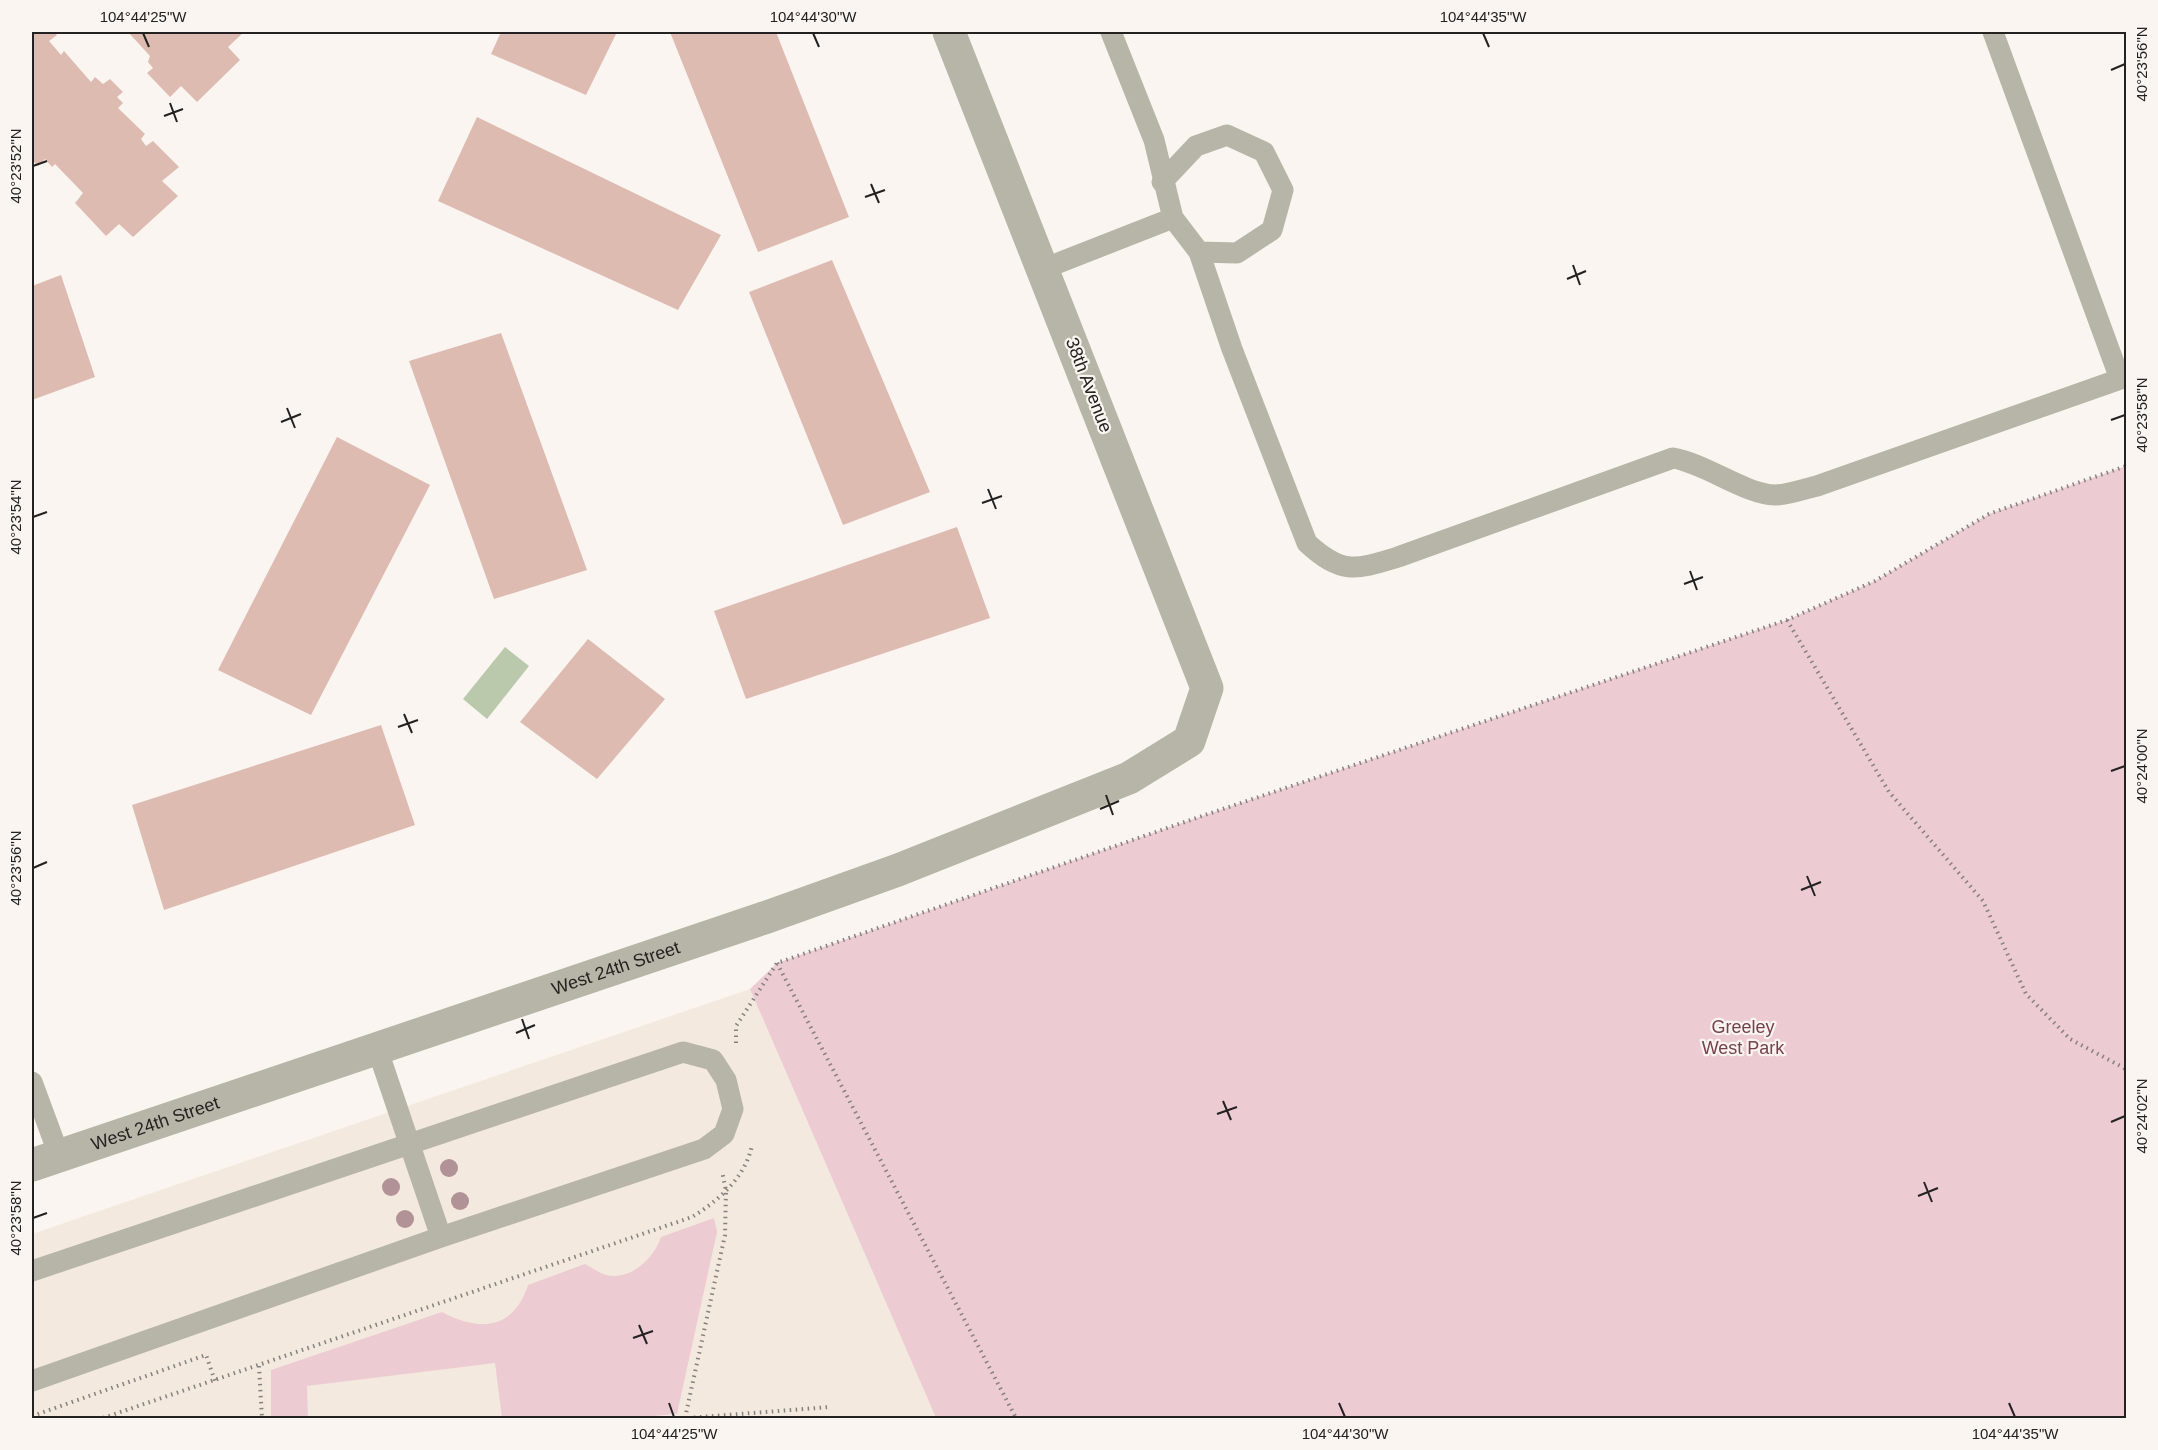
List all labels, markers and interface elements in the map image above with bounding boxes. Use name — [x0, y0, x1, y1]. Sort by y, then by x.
text: 104°44'25"W — [100, 8, 187, 25]
text: 104°44'30"W — [770, 8, 857, 25]
text: 104°44'35"W — [1440, 8, 1527, 25]
text: 40°23'56"N — [2133, 26, 2150, 102]
text: 40°23'52"N — [7, 128, 24, 204]
street label: 38th Avenue — [1062, 335, 1116, 435]
text: 40°23'58"N — [2133, 377, 2150, 453]
text: 40°23'54"N — [7, 479, 24, 555]
text: 40°24'00"N — [2133, 728, 2150, 804]
text: 40°23'56"N — [7, 830, 24, 906]
street label: West 24th Street — [549, 937, 682, 999]
park label: Greeley West Park — [1702, 1017, 1785, 1058]
text: 40°24'02"N — [2133, 1078, 2150, 1154]
street label: West 24th Street — [89, 1093, 222, 1154]
text: 40°23'58"N — [7, 1180, 24, 1256]
text: 104°44'25"W — [631, 1425, 718, 1442]
text: 104°44'30"W — [1302, 1425, 1389, 1442]
text: 104°44'35"W — [1972, 1425, 2059, 1442]

